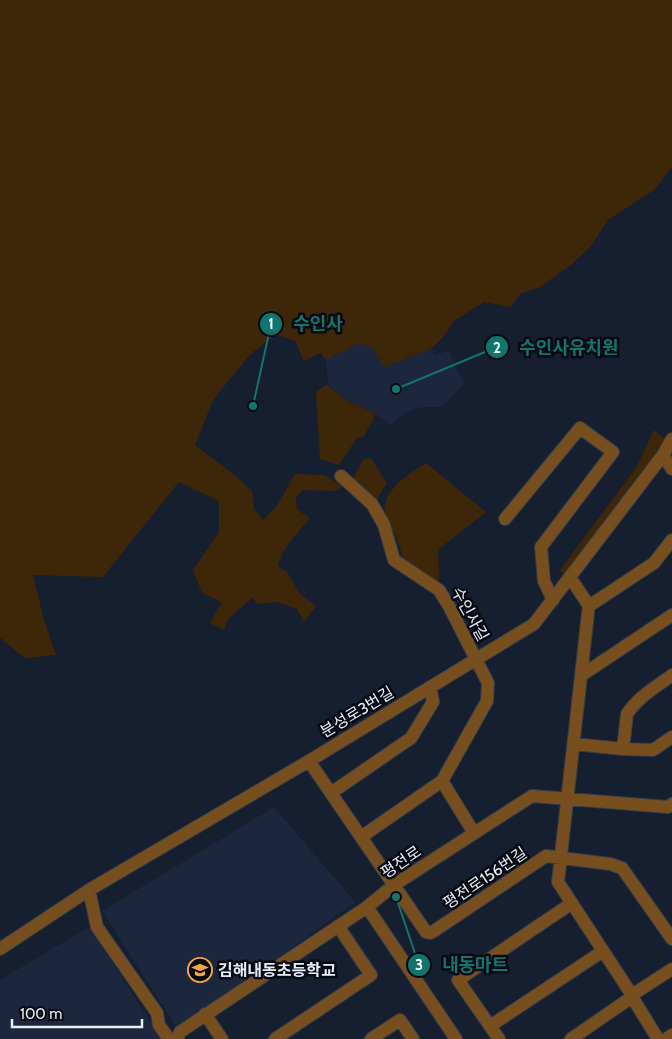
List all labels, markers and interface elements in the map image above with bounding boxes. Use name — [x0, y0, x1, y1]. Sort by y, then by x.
callout: 수인사 — [259, 307, 353, 340]
text: 수인사 — [293, 313, 343, 335]
text: 1 — [268, 315, 274, 333]
callout: 수인사유치원 — [484, 331, 629, 364]
text: 수인사유치원 — [519, 337, 619, 359]
text: 2 — [493, 339, 501, 357]
street label: 수인사길 — [447, 584, 493, 644]
street label: 분성로3번길 — [317, 683, 397, 741]
street label: 평전로 — [377, 842, 425, 882]
street label: 평전로156번길 — [440, 843, 530, 913]
callout: 내동마트 — [407, 948, 518, 981]
text: 내동마트 — [442, 954, 508, 976]
text: 3 — [415, 956, 423, 974]
school or university icon: 김해내동초등학교 — [187, 957, 213, 983]
place label: 김해내동초등학교 — [218, 961, 336, 980]
scale bar — [12, 996, 142, 1028]
text: 100 m — [20, 1005, 62, 1023]

